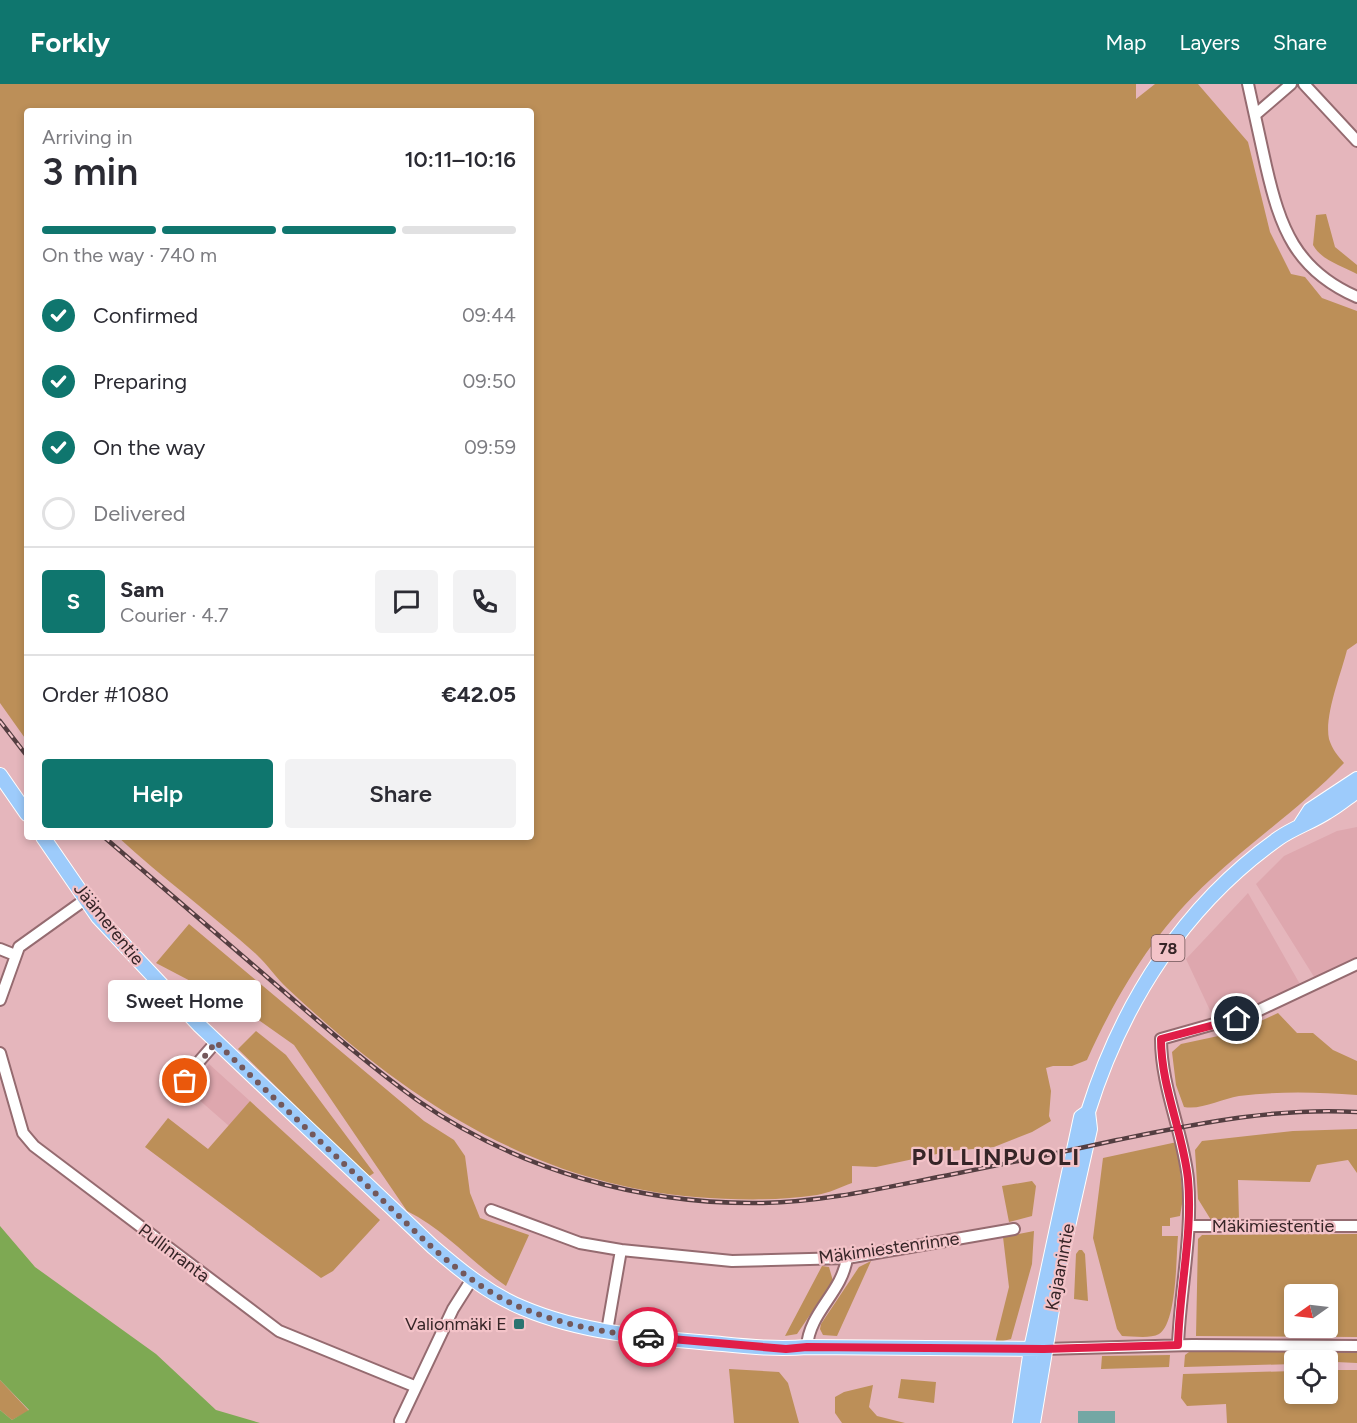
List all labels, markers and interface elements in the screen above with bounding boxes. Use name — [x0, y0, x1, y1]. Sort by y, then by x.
text: Forkly — [30, 25, 110, 59]
text: Map — [1106, 30, 1146, 55]
text: Layers — [1179, 30, 1240, 55]
text: Share — [1273, 30, 1327, 55]
text: Arriving in — [42, 125, 132, 149]
text: 10:11–10:16 — [404, 146, 516, 173]
text: 3 min — [42, 148, 138, 195]
text: On the way · 740 m — [42, 243, 217, 267]
icon: check — [42, 299, 75, 332]
text: Confirmed — [93, 302, 198, 329]
text: 09:44 — [462, 303, 516, 327]
icon: check — [42, 365, 75, 398]
text: Preparing — [93, 368, 187, 395]
text: 09:50 — [462, 369, 516, 393]
icon: check — [42, 431, 75, 464]
text: On the way — [93, 434, 205, 461]
text: 09:59 — [464, 435, 516, 459]
text: Delivered — [93, 500, 186, 527]
button: chat — [375, 570, 438, 633]
button: phone — [453, 570, 516, 633]
text: Sam — [120, 576, 164, 603]
text: S — [67, 588, 80, 615]
text: Courier · 4.7 — [120, 603, 229, 627]
text: Order #1080 — [42, 681, 169, 708]
text: €42.05 — [442, 681, 516, 708]
button: Help — [42, 759, 273, 828]
button: Share — [285, 759, 516, 828]
street label: Jäämerentie — [69, 878, 149, 970]
road number: 78 — [1152, 935, 1184, 961]
callout: Sweet Home — [108, 979, 262, 1021]
text: Sweet Home — [126, 989, 243, 1013]
pin — [1211, 993, 1262, 1044]
icon: home — [1220, 1002, 1253, 1035]
pin — [159, 1055, 210, 1106]
icon: bag — [168, 1064, 201, 1097]
district label: PULLINPUOLI — [911, 1142, 1081, 1171]
street label: Mäkimiestentie — [1212, 1215, 1334, 1237]
street label: Pullinranta — [134, 1219, 214, 1287]
street label: Kajaanintie — [1041, 1221, 1079, 1312]
street label: Mäkimiestenrinne — [817, 1227, 961, 1269]
north arrow — [1284, 1284, 1338, 1338]
map controls — [1284, 1284, 1338, 1404]
courier — [618, 1307, 678, 1367]
place label: Valionmäki E — [405, 1313, 507, 1335]
marker: Valionmäki E — [512, 1317, 526, 1331]
icon: car — [632, 1321, 665, 1354]
button: locate — [1284, 1350, 1338, 1404]

